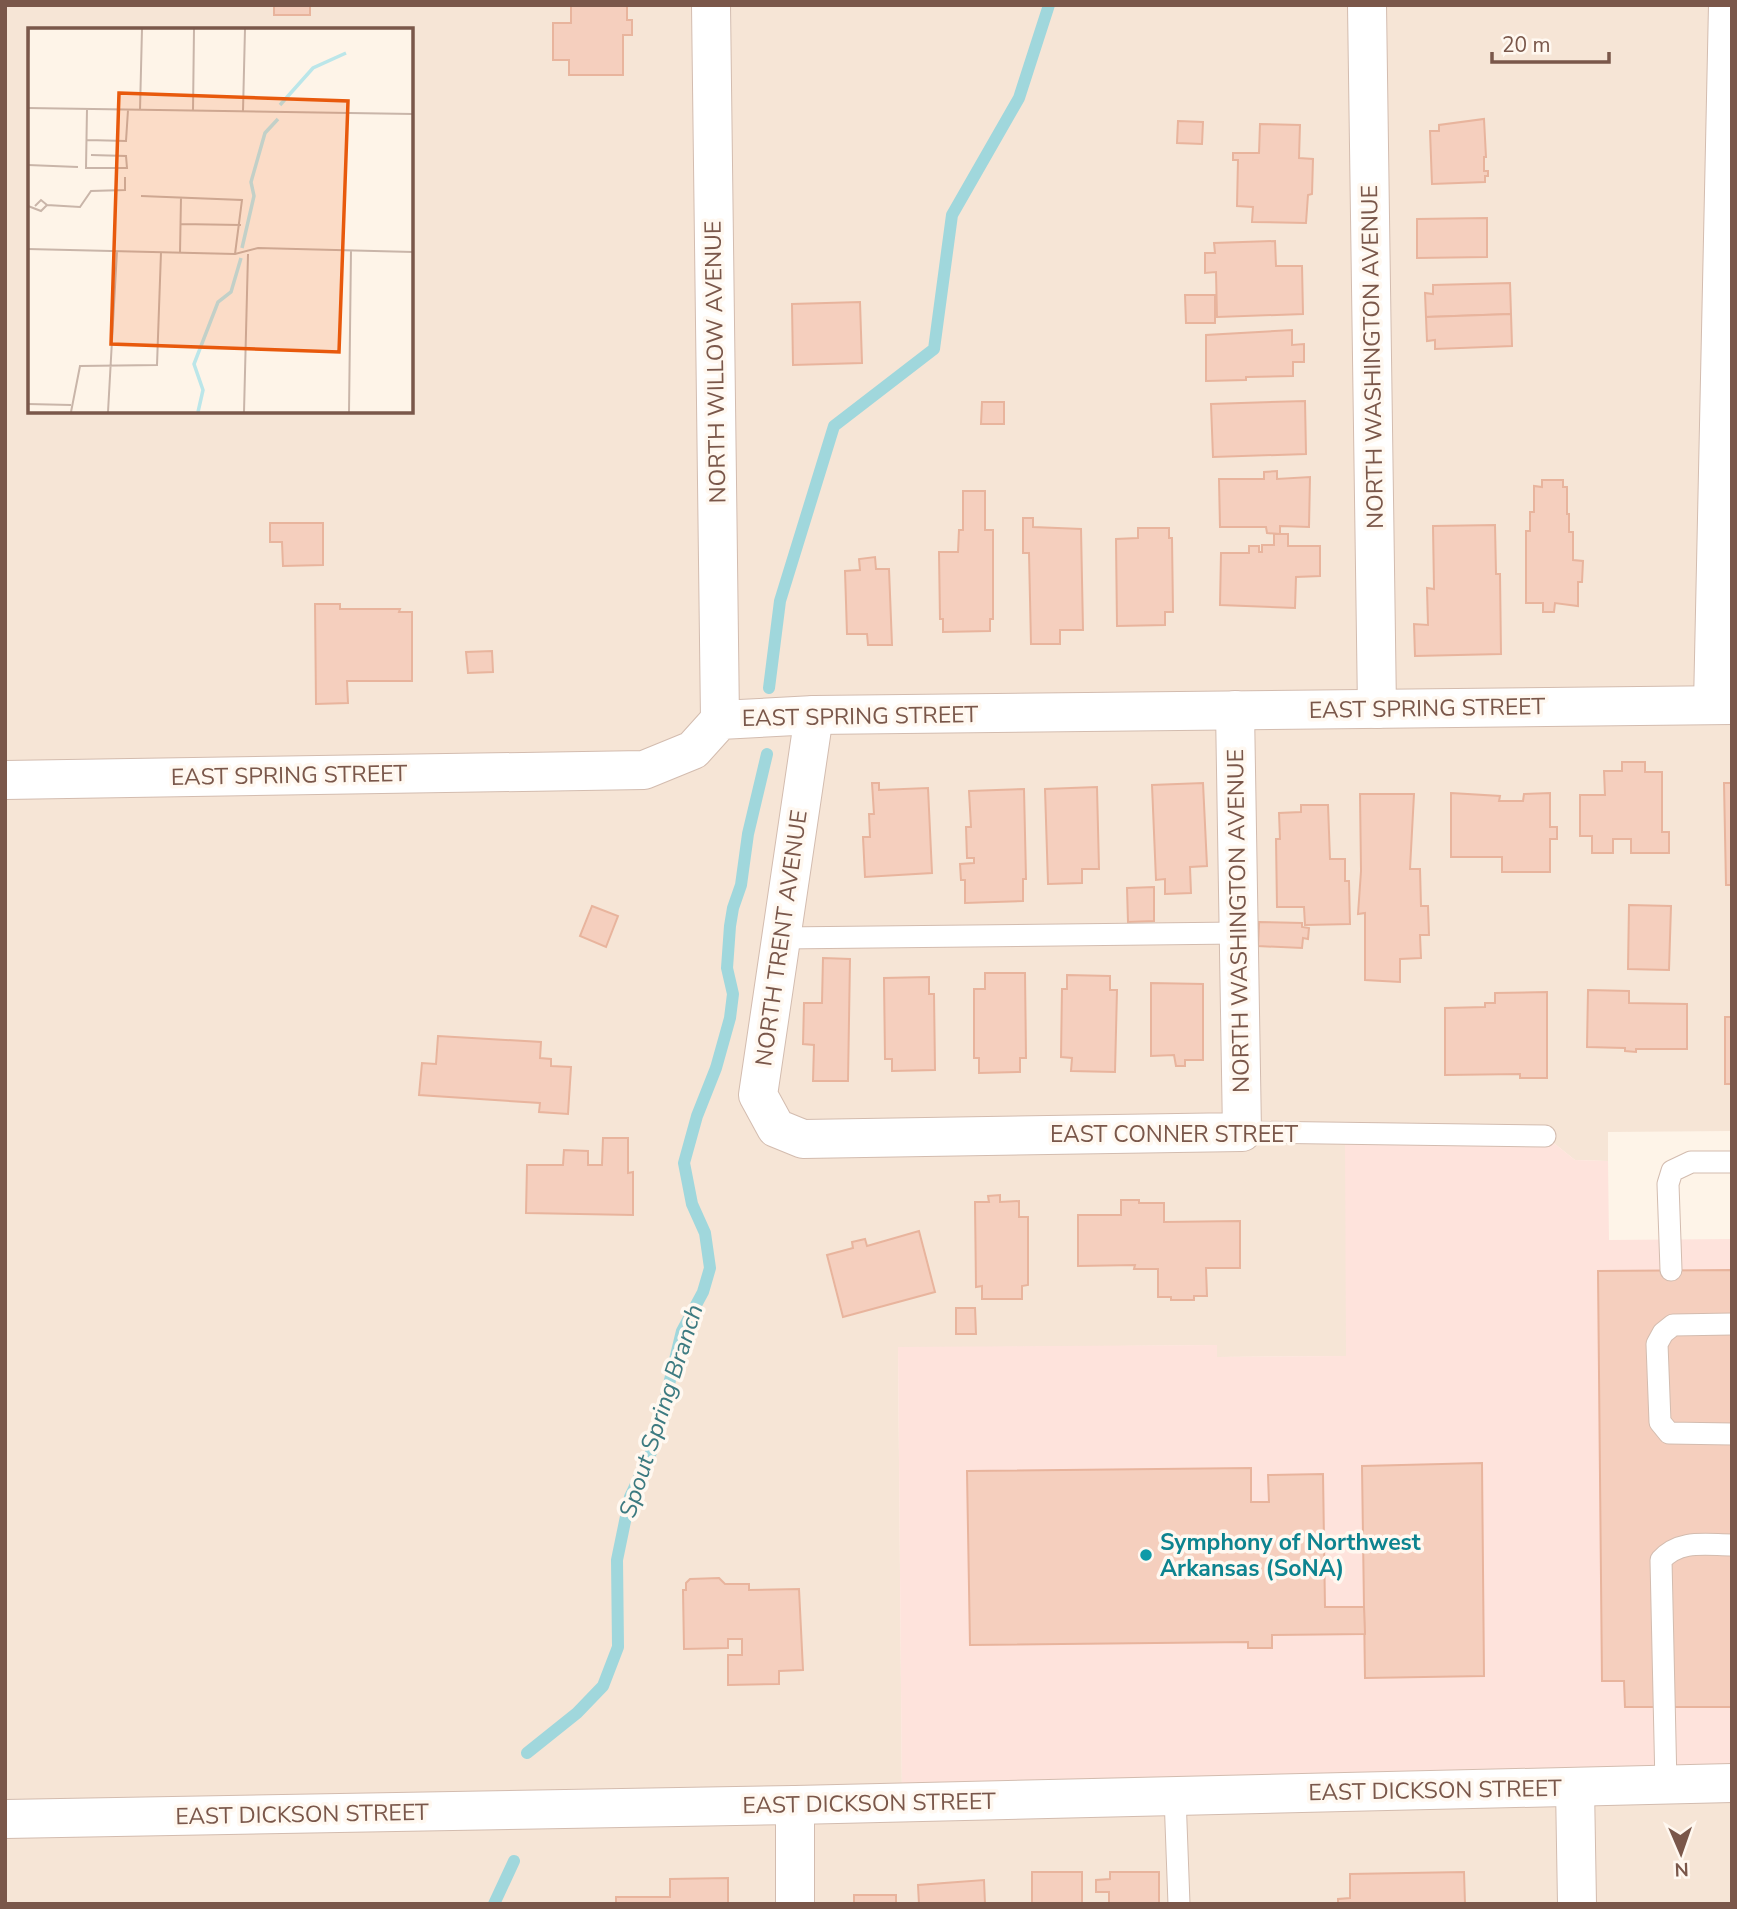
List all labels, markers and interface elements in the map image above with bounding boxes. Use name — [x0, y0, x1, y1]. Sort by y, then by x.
scale bar — [1492, 21, 1609, 65]
inset map — [28, 28, 413, 413]
text: 20 m — [1502, 31, 1551, 59]
street label: NORTH WASHINGTON AVENUE — [1354, 185, 1391, 529]
street label: NORTH WILLOW AVENUE — [698, 220, 733, 504]
street label: EAST SPRING STREET — [1309, 691, 1546, 726]
street label: EAST SPRING STREET — [742, 699, 979, 734]
street label: NORTH WASHINGTON AVENUE — [1220, 749, 1257, 1093]
street label: EAST SPRING STREET — [171, 758, 408, 793]
street label: NORTH TRENT AVENUE — [748, 808, 815, 1068]
street label: EAST CONNER STREET — [1050, 1119, 1298, 1150]
water label: Spout Spring Branch — [611, 1300, 711, 1522]
place label: Symphony of Northwest Arkansas (SoNA) — [1160, 1527, 1421, 1584]
marker: Symphony of Northwest Arkansas (SoNA) — [1138, 1547, 1154, 1563]
street label: EAST DICKSON STREET — [1308, 1773, 1562, 1808]
street label: EAST DICKSON STREET — [742, 1786, 996, 1821]
street label: EAST DICKSON STREET — [175, 1797, 429, 1832]
north arrow — [1646, 1818, 1716, 1888]
text: N — [1674, 1856, 1689, 1882]

